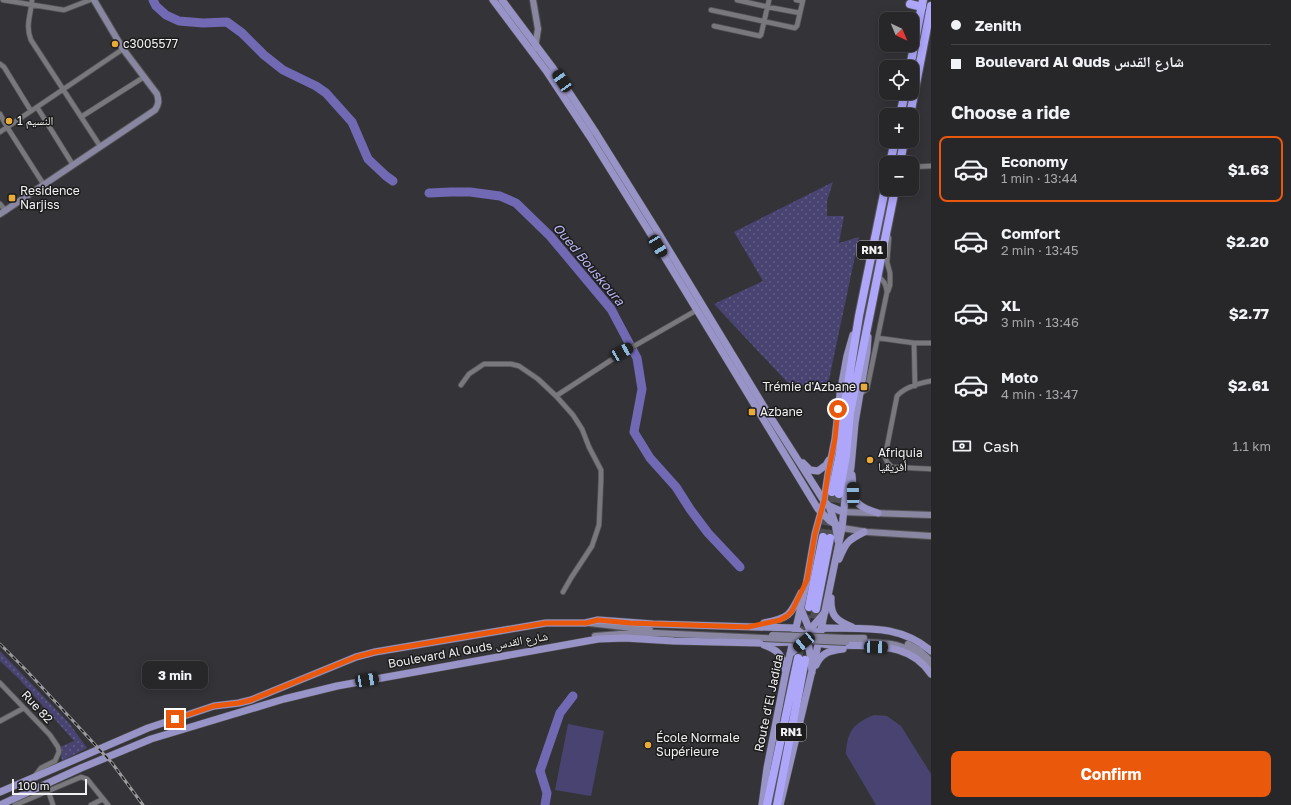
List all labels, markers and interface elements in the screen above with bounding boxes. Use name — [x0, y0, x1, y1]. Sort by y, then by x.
north arrow — [879, 12, 919, 52]
map controls — [879, 12, 919, 196]
text: Zenith — [975, 16, 1021, 34]
place label: c3005577 — [123, 36, 178, 51]
marker: c3005577 — [110, 39, 120, 49]
text: Boulevard Al Quds شارع القدس — [975, 52, 1184, 70]
button: locate — [879, 60, 919, 100]
car — [550, 68, 574, 94]
text: Choose a ride — [951, 101, 1070, 123]
button: + — [879, 108, 919, 148]
place label: النسيم 1 — [17, 113, 53, 129]
marker: النسيم 1 — [4, 116, 14, 126]
icon: car — [953, 151, 989, 187]
text: Economy — [1001, 152, 1068, 170]
button: − — [879, 156, 919, 196]
text: $1.63 — [1228, 160, 1269, 178]
text: 1 min · 13:44 — [1001, 170, 1078, 186]
place label: Residence Narjiss — [20, 183, 80, 212]
marker: Residence Narjiss — [7, 193, 17, 203]
water label: Oued Bouskoura — [550, 220, 629, 309]
icon: car — [953, 223, 989, 259]
text: Comfort — [1001, 224, 1060, 242]
text: $2.20 — [1226, 232, 1269, 250]
car — [647, 233, 669, 259]
road number: RN1 — [857, 241, 887, 259]
text: 2 min · 13:45 — [1001, 242, 1078, 258]
icon: car — [953, 295, 989, 331]
text: XL — [1001, 296, 1020, 314]
text: $2.77 — [1229, 304, 1269, 322]
text: 3 min · 13:46 — [1001, 314, 1079, 330]
car — [609, 341, 635, 363]
icon: car — [953, 367, 989, 403]
text: Moto — [1001, 368, 1038, 386]
text: $2.61 — [1228, 376, 1269, 394]
place label: Trémie d'Azbane — [762, 379, 856, 394]
marker: Trémie d'Azbane — [859, 382, 869, 392]
text: 4 min · 13:47 — [1001, 386, 1078, 402]
route start — [829, 400, 847, 418]
place label: Azbane — [760, 404, 803, 419]
marker: Azbane — [747, 407, 757, 417]
icon: cash — [951, 435, 973, 457]
text: Cash — [983, 437, 1019, 455]
text: 1.1 km — [1232, 438, 1271, 454]
place label: Afriquia أفريقيا — [878, 445, 923, 474]
marker: Afriquia أفريقيا — [865, 455, 875, 465]
car — [847, 482, 859, 506]
street label: Boulevard Al Quds شارع القدس — [387, 628, 549, 672]
car — [791, 630, 817, 654]
car — [864, 641, 888, 653]
street label: Route d'El Jadida — [751, 653, 786, 753]
callout: 3 min — [142, 661, 208, 689]
text: 3 min — [158, 667, 192, 683]
car — [354, 672, 380, 688]
street label: Rue 82 — [18, 687, 56, 726]
route end — [166, 710, 184, 728]
road number: RN1 — [776, 723, 806, 741]
place label: École Normale Supérieure — [656, 730, 740, 759]
marker: École Normale Supérieure — [643, 740, 653, 750]
button: Confirm — [951, 751, 1271, 797]
scale bar — [12, 777, 87, 796]
text: 100 m — [18, 779, 49, 792]

